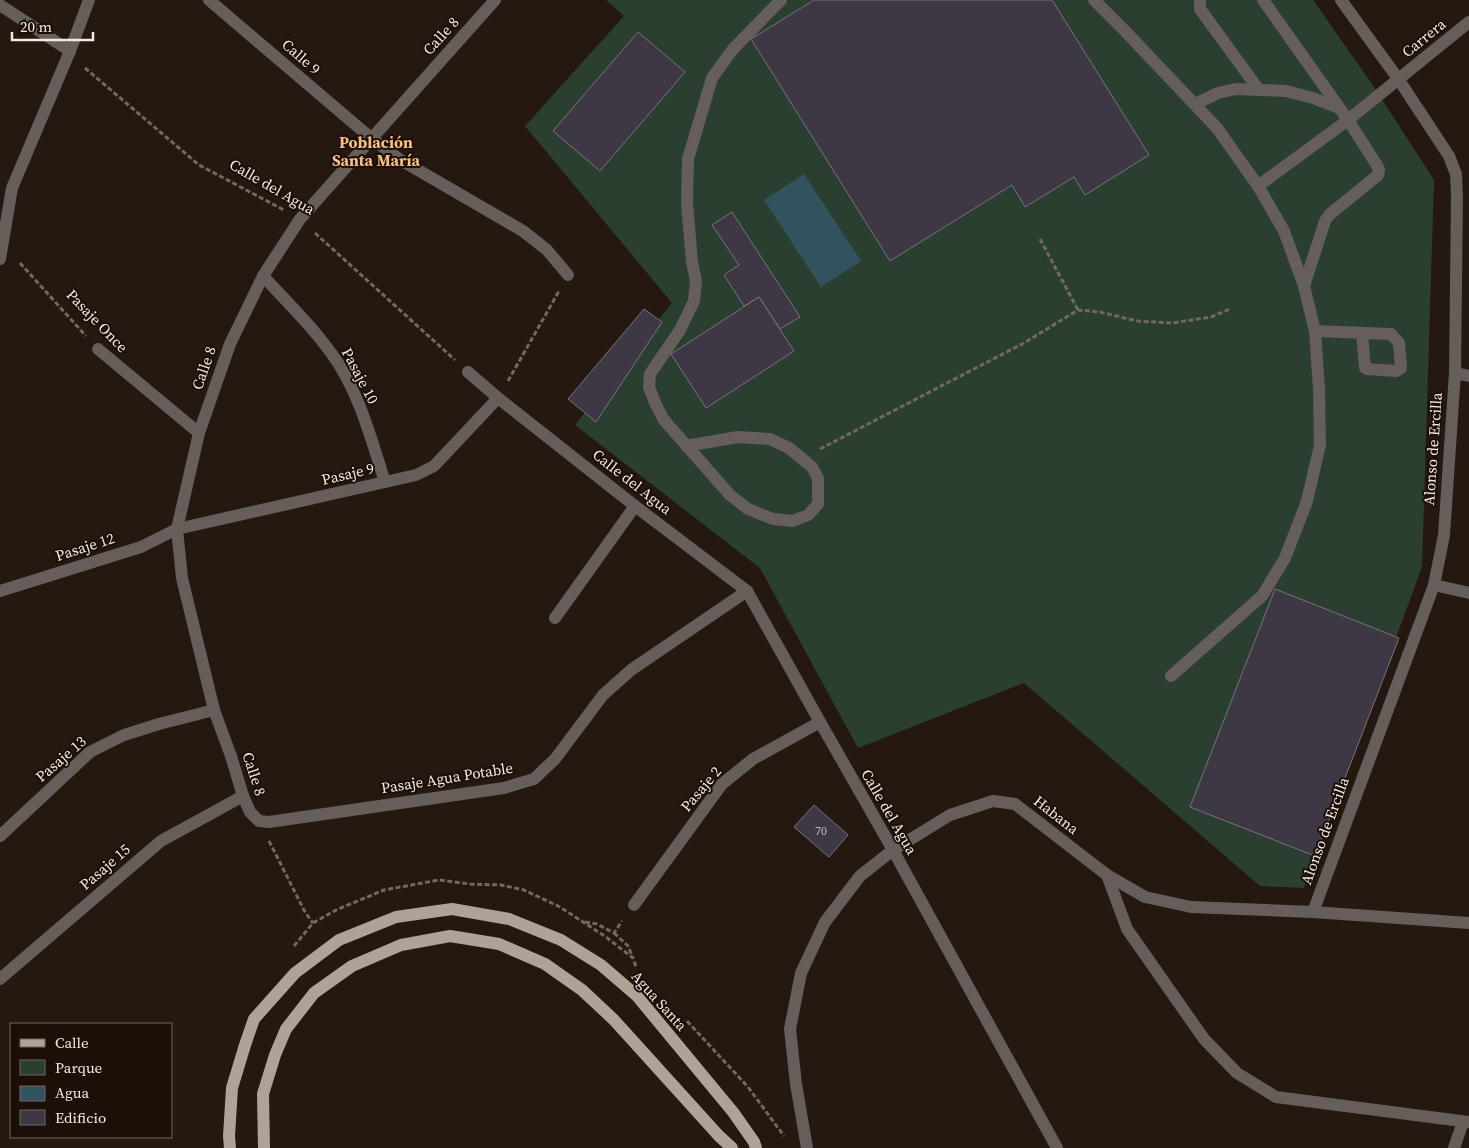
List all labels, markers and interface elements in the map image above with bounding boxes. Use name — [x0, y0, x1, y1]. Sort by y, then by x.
scale bar — [12, 10, 94, 42]
street label: Calle 8 — [418, 12, 463, 59]
street label: Carrera — [1397, 13, 1450, 62]
text: 20 m — [20, 16, 52, 37]
street label: Calle 9 — [278, 34, 325, 79]
district label: Población Santa María — [332, 131, 421, 171]
street label: Calle del Agua — [226, 154, 319, 220]
street label: Pasaje Once — [62, 284, 133, 357]
street label: Calle 8 — [186, 343, 221, 392]
street label: Pasaje 10 — [337, 344, 384, 408]
street label: Alonso de Ercilla — [1418, 391, 1447, 506]
street label: Calle del Agua — [588, 444, 677, 519]
street label: Pasaje 9 — [319, 457, 376, 490]
street label: Pasaje 12 — [53, 527, 117, 566]
street label: Pasaje 13 — [31, 731, 91, 787]
street label: Calle 8 — [238, 749, 271, 798]
street label: Pasaje Agua Potable — [379, 757, 515, 798]
street label: Pasaje 2 — [675, 761, 726, 816]
street label: Calle del Agua — [857, 765, 923, 859]
street label: Alonso de Ercilla — [1295, 774, 1354, 888]
street label: Habana — [1029, 790, 1084, 839]
house number: 70 — [815, 823, 827, 839]
street label: Pasaje 15 — [75, 839, 135, 895]
street label: Agua Santa — [627, 966, 692, 1036]
legend — [10, 1023, 172, 1138]
text: Calle — [55, 1032, 89, 1053]
text: Parque — [55, 1057, 103, 1078]
text: Agua — [55, 1082, 89, 1103]
text: Edificio — [55, 1107, 106, 1128]

